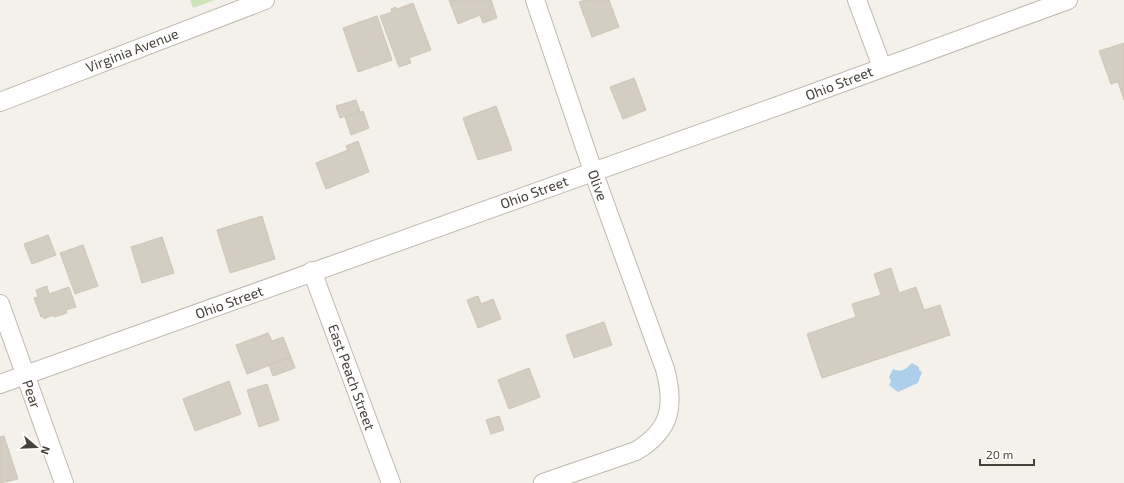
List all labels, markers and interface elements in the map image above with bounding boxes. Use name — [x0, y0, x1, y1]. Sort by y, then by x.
street label: Virginia Avenue — [83, 25, 181, 75]
street label: Ohio Street — [803, 62, 875, 104]
street label: Olive — [585, 167, 611, 203]
street label: Ohio Street — [498, 172, 570, 212]
street label: Ohio Street — [193, 282, 265, 322]
street label: East Peach Street — [325, 322, 379, 432]
street label: Pear — [19, 378, 45, 411]
north arrow — [16, 427, 56, 467]
scale bar — [980, 441, 1034, 467]
text: N — [38, 445, 53, 456]
text: 20 m — [986, 447, 1013, 461]

